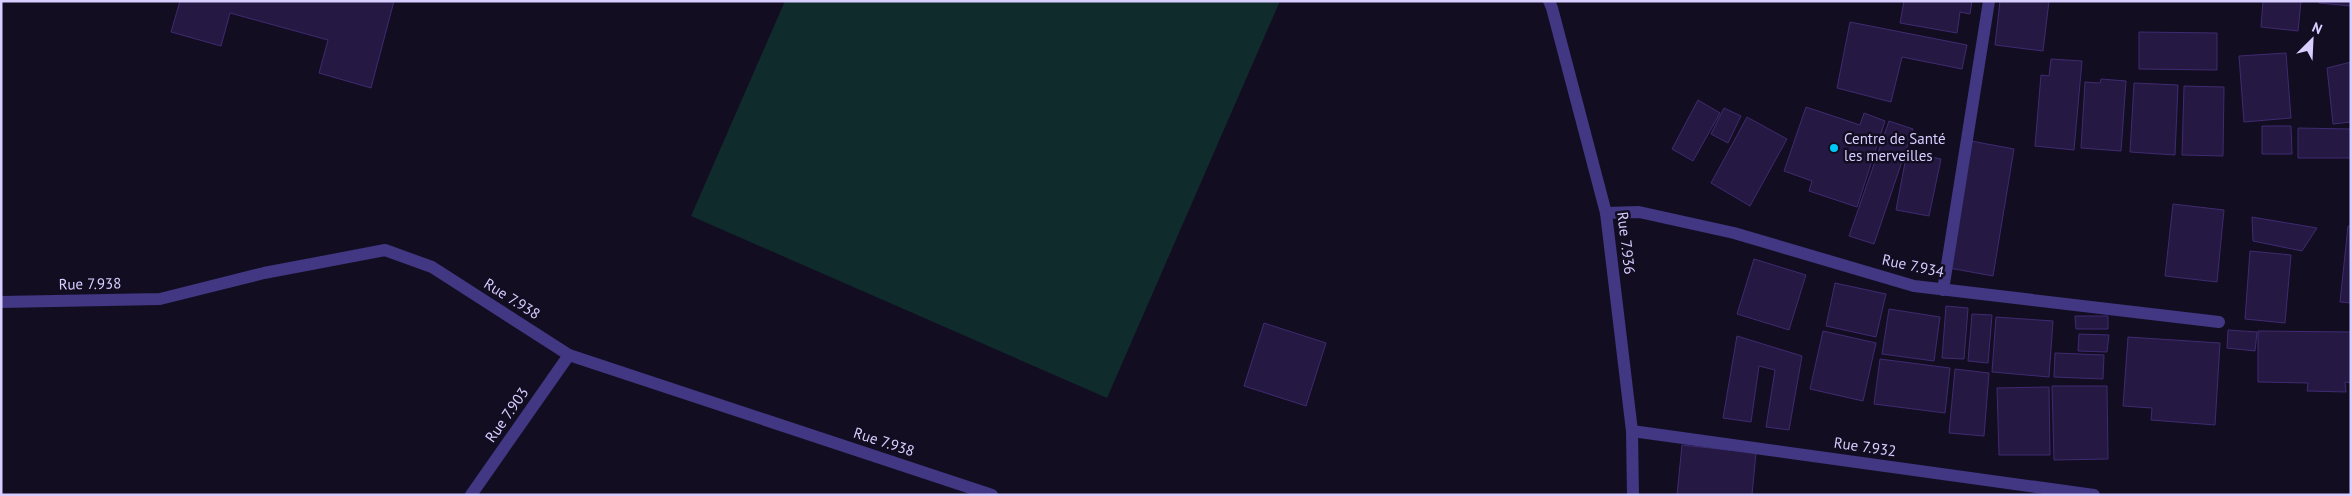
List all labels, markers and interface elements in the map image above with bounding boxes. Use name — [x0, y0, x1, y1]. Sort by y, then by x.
north arrow — [2287, 15, 2337, 65]
text: N — [2309, 18, 2325, 38]
place label: Centre de Santé les merveilles — [1844, 129, 1946, 165]
marker: Centre de Santé les merveilles — [1828, 142, 1840, 154]
street label: Rue 7.936 — [1613, 211, 1640, 275]
street label: Rue 7.934 — [1880, 250, 1946, 281]
street label: Rue 7.938 — [58, 273, 122, 294]
street label: Rue 7.938 — [481, 274, 544, 323]
street label: Rue 7.903 — [481, 384, 532, 446]
street label: Rue 7.938 — [851, 423, 917, 460]
street label: Rue 7.932 — [1833, 433, 1897, 460]

